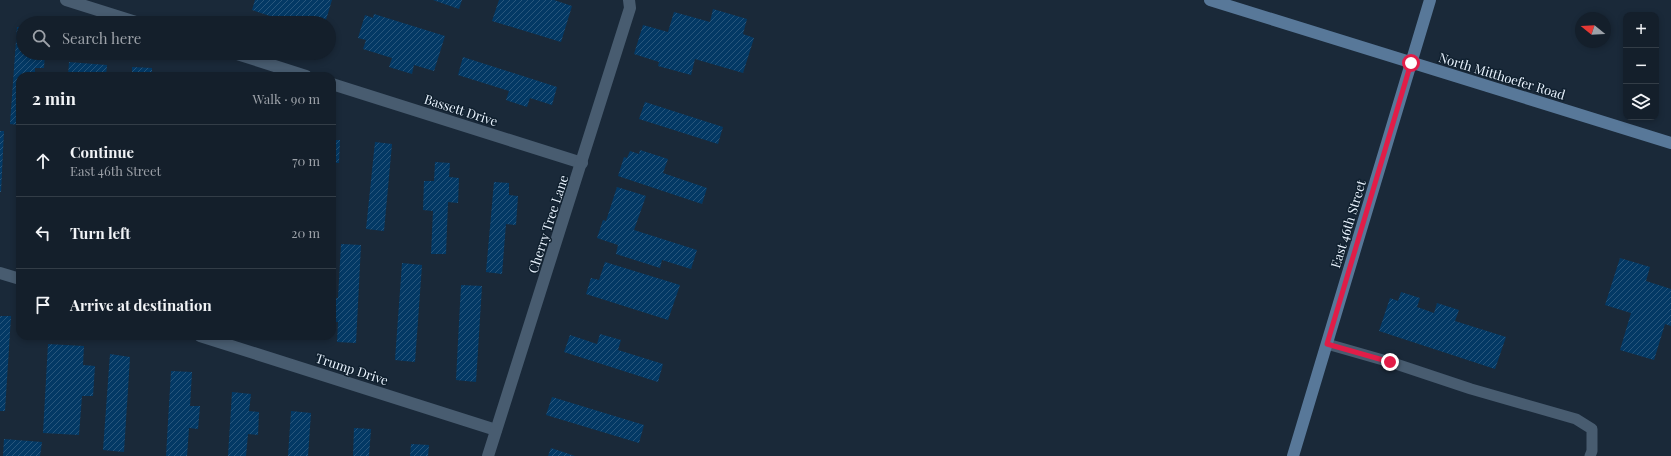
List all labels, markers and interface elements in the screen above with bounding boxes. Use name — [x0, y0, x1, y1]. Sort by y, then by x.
north arrow — [1575, 12, 1611, 48]
map controls — [1623, 12, 1659, 120]
button: + — [1623, 12, 1659, 48]
search box — [16, 16, 336, 60]
icon: search — [30, 27, 52, 49]
text: Search here — [62, 28, 141, 48]
street label: North Mitthoefer Road — [1437, 48, 1568, 103]
button: − — [1623, 48, 1659, 84]
route start — [1402, 54, 1420, 72]
button: layers — [1623, 84, 1659, 120]
text: 2 min — [32, 87, 76, 109]
text: Walk · 90 m — [253, 90, 320, 107]
street label: Bassett Drive — [422, 90, 500, 130]
text: Continue — [70, 142, 134, 162]
icon: ahead — [32, 150, 54, 172]
text: 70 m — [292, 152, 320, 169]
text: East 46th Street — [70, 162, 161, 179]
street label: Cherry Tree Lane — [524, 172, 572, 275]
street label: East 46th Street — [1326, 177, 1369, 270]
icon: left — [32, 222, 54, 244]
text: Turn left — [70, 223, 131, 243]
text: 20 m — [291, 224, 320, 241]
icon: arrive — [32, 294, 54, 316]
text: Arrive at destination — [70, 295, 212, 315]
street label: Trump Drive — [314, 349, 391, 388]
route end — [1381, 353, 1399, 371]

